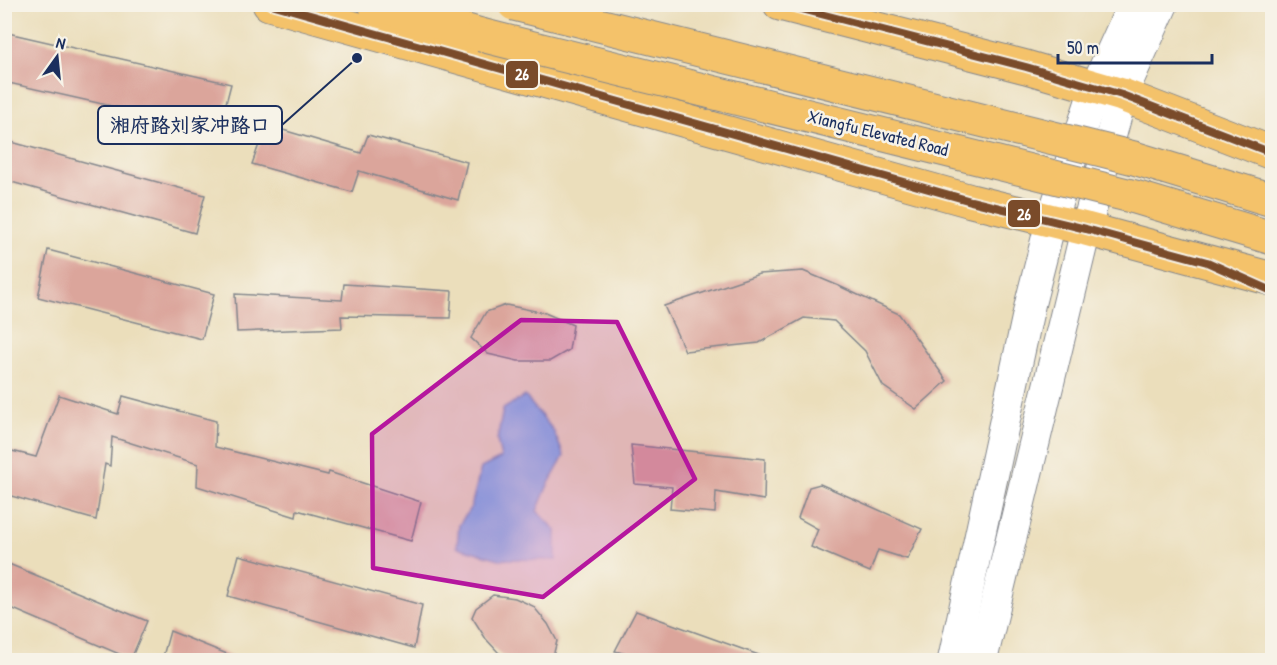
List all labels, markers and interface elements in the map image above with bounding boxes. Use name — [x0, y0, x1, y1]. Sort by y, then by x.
north arrow — [27, 27, 87, 87]
scale bar — [1058, 27, 1212, 65]
text: N — [54, 31, 68, 54]
text: 50 m — [1067, 35, 1099, 60]
line badge: 26 — [505, 60, 539, 89]
text: 26 — [515, 63, 530, 85]
street label: Xiangfu Elevated Road — [805, 103, 951, 162]
callout: 湘府路刘家冲路口 — [98, 106, 282, 144]
text: 湘府路刘家冲路口 — [110, 111, 270, 138]
line badge: 26 — [1007, 199, 1041, 228]
text: 26 — [1017, 203, 1032, 225]

